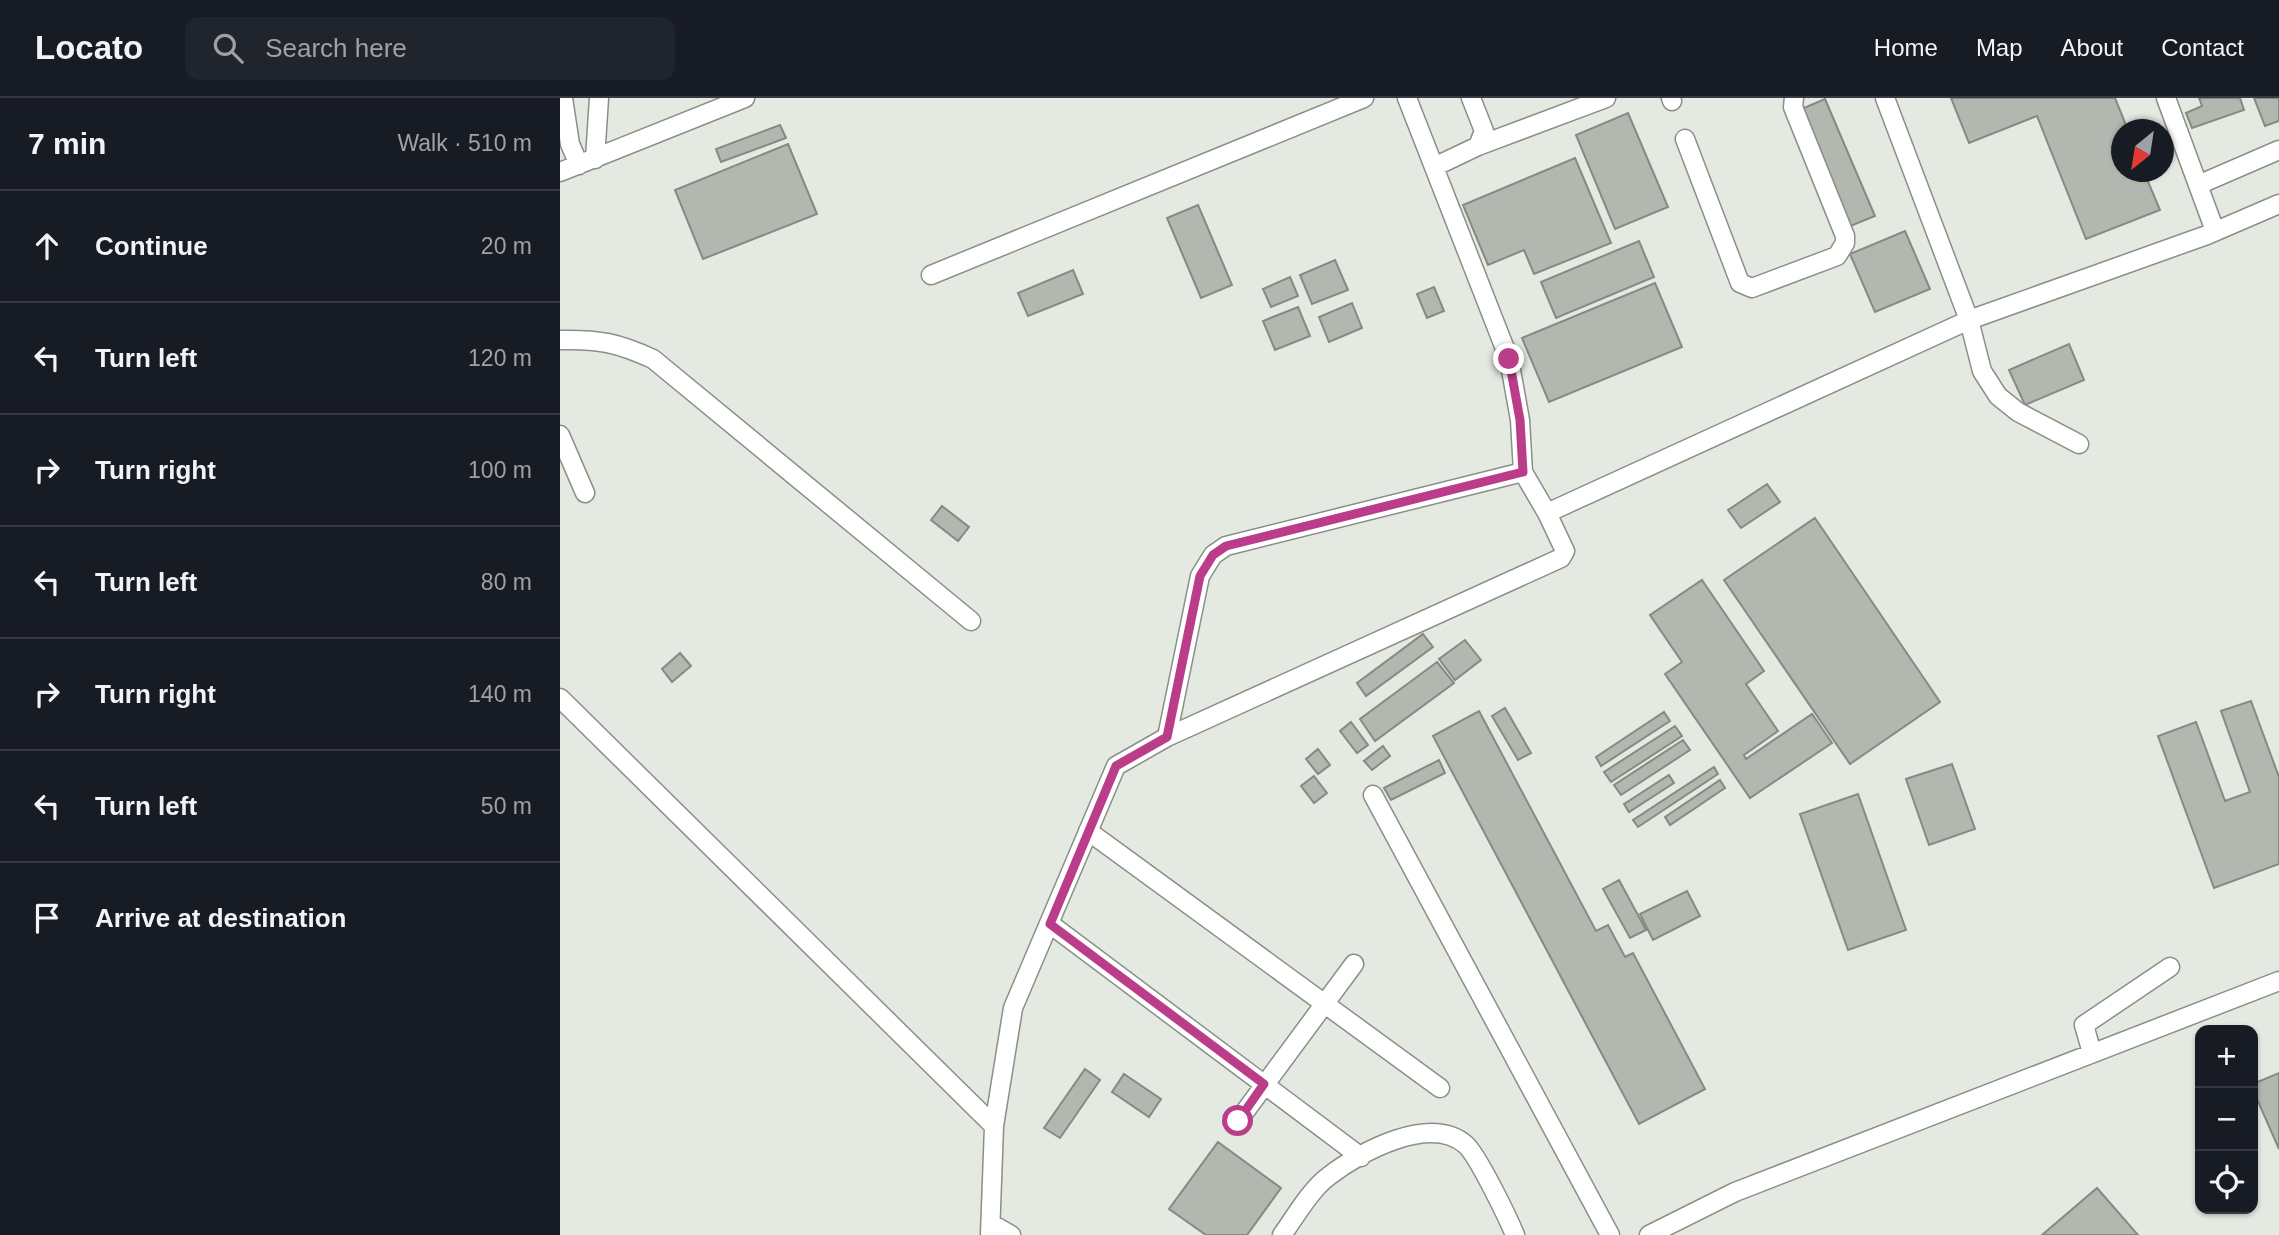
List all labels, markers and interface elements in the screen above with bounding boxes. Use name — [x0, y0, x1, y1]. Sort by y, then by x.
search box — [185, 17, 675, 80]
text: Locato — [35, 29, 143, 66]
icon: search — [209, 29, 247, 67]
text: Search here — [265, 33, 407, 63]
text: Home — [1874, 34, 1938, 61]
text: Map — [1976, 34, 2023, 61]
text: About — [2061, 34, 2123, 61]
text: Contact — [2161, 34, 2244, 61]
north arrow — [2111, 119, 2174, 182]
text: 7 min — [28, 127, 106, 160]
text: Walk · 510 m — [397, 130, 532, 156]
icon: ahead — [28, 227, 66, 265]
text: Continue — [95, 231, 208, 261]
text: 20 m — [481, 233, 532, 259]
icon: left — [28, 339, 66, 377]
text: Turn left — [95, 343, 197, 373]
route end — [1493, 343, 1524, 374]
text: 120 m — [468, 345, 532, 371]
icon: right — [28, 451, 66, 489]
text: Turn right — [95, 455, 216, 485]
text: 100 m — [468, 457, 532, 483]
icon: left — [28, 563, 66, 601]
text: Turn left — [95, 567, 197, 597]
text: 80 m — [481, 569, 532, 595]
icon: right — [28, 675, 66, 713]
text: Turn right — [95, 679, 216, 709]
text: 140 m — [468, 681, 532, 707]
icon: left — [28, 787, 66, 825]
text: Turn left — [95, 791, 197, 821]
text: 50 m — [481, 793, 532, 819]
icon: arrive — [28, 899, 66, 937]
text: Arrive at destination — [95, 903, 346, 933]
map controls — [2195, 1025, 2258, 1214]
button: + — [2195, 1025, 2258, 1088]
button: − — [2195, 1088, 2258, 1151]
route start — [1222, 1105, 1253, 1136]
button: locate — [2195, 1151, 2258, 1214]

